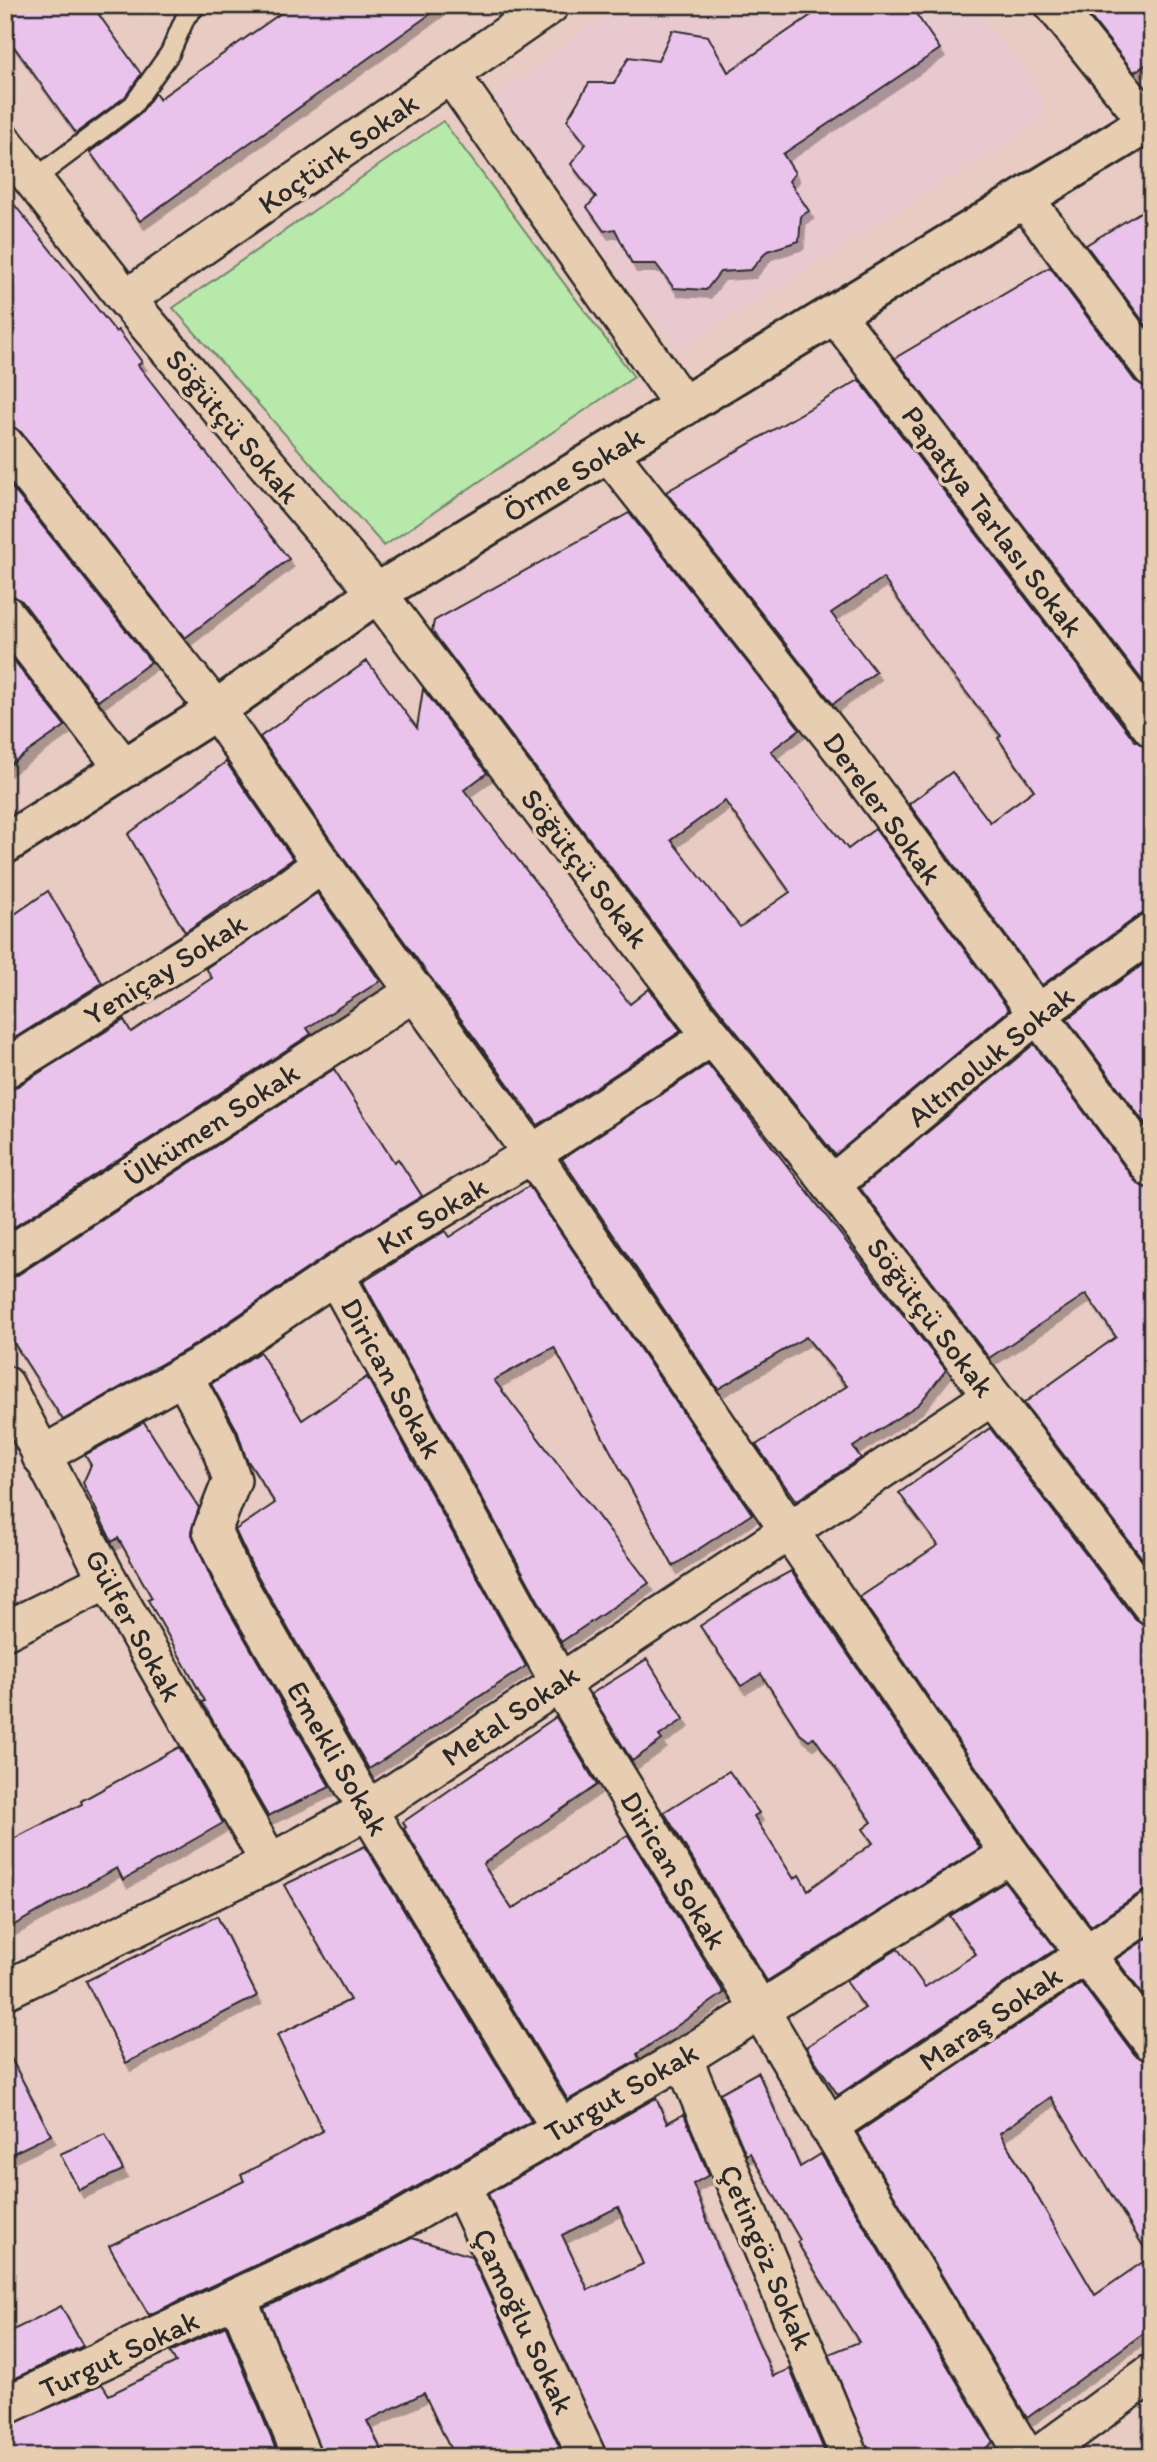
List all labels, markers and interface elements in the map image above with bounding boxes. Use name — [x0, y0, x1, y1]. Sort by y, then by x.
street label: Koçtürk Sokak — [251, 84, 425, 222]
street label: Söğütçü Sokak — [158, 341, 309, 511]
street label: Papatya Tarlası Sokak — [894, 398, 1092, 644]
street label: Örme Sokak — [496, 417, 650, 530]
street label: Dereler Sokak — [815, 724, 951, 892]
street label: Söğütçü Sokak — [513, 781, 657, 956]
street label: Yeniçay Sokak — [77, 904, 253, 1034]
street label: Altınoluk Sokak — [899, 977, 1081, 1135]
street label: Ülkümen Sokak — [116, 1053, 306, 1195]
street label: Kır Sokak — [370, 1167, 495, 1263]
street label: Söğütçü Sokak — [859, 1230, 1003, 1405]
street label: Dirican Sokak — [333, 1291, 451, 1465]
street label: Gülfer Sokak — [77, 1542, 191, 1708]
street label: Metal Sokak — [434, 1655, 586, 1774]
street label: Emekli Sokak — [279, 1674, 397, 1842]
street label: Dirican Sokak — [612, 1784, 736, 1956]
street label: Maraş Sokak — [911, 1956, 1069, 2079]
street label: Turgut Sokak — [538, 2033, 704, 2151]
street label: Çetingöz Sokak — [711, 2159, 823, 2356]
street label: Çamoğlu Sokak — [465, 2222, 583, 2420]
street label: Turgut Sokak — [34, 2301, 204, 2407]

